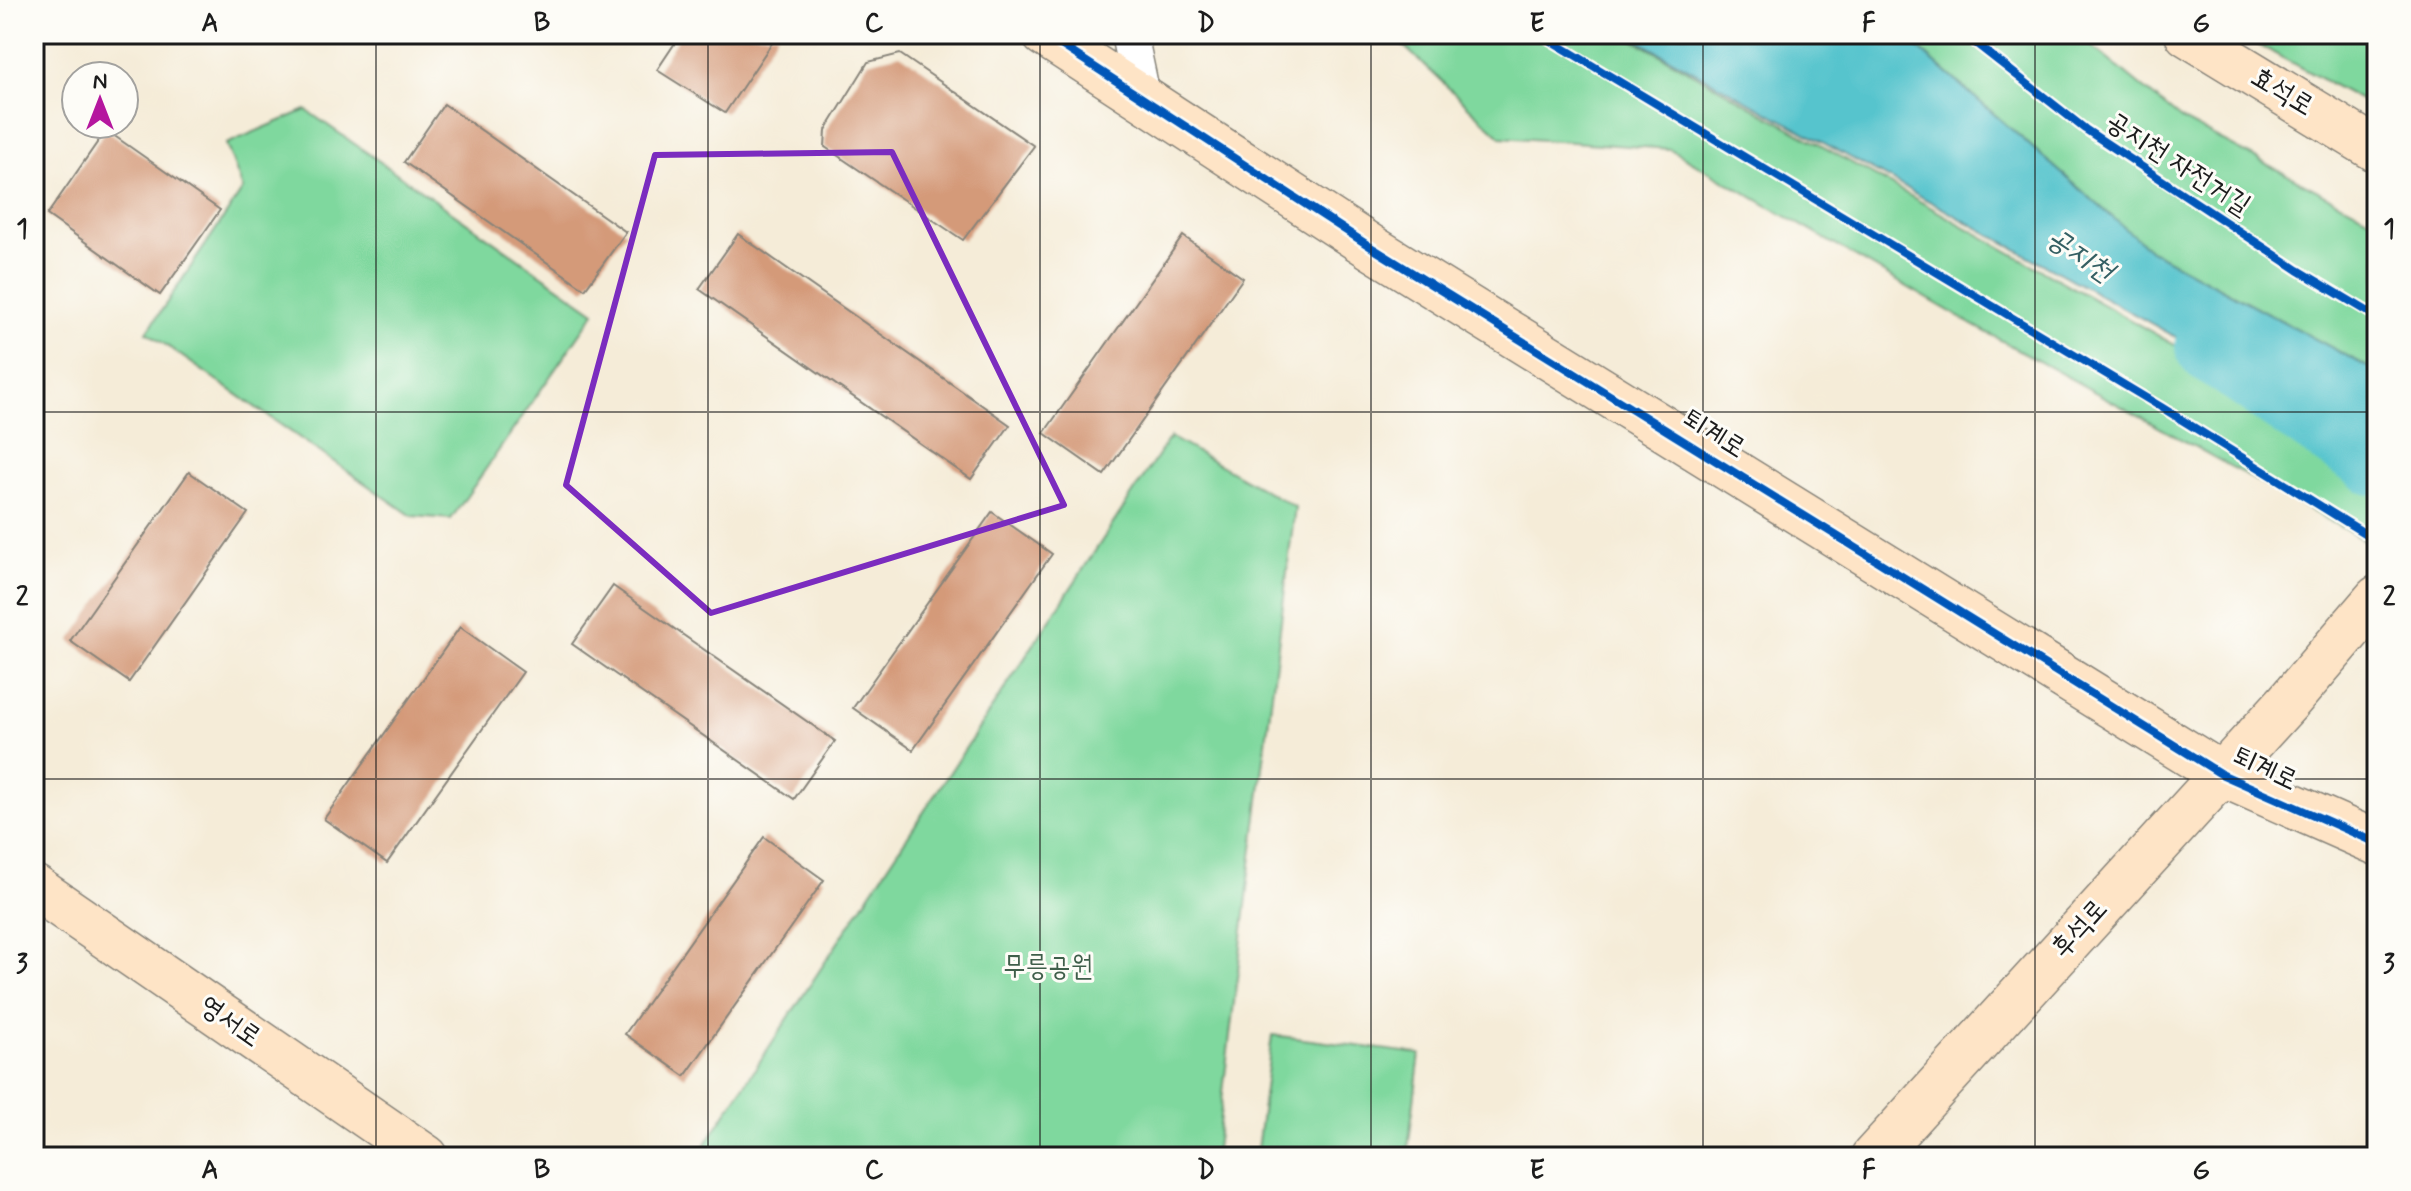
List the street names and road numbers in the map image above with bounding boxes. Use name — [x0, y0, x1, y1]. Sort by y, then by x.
street label: 효석로 — [2244, 59, 2320, 125]
street label: 공지천 자전거길 — [2099, 103, 2257, 225]
street label: 퇴계로 — [1676, 400, 1752, 468]
street label: 퇴계로 — [2227, 738, 2303, 800]
street label: 후석로 — [2044, 892, 2116, 966]
street label: 영서로 — [192, 987, 268, 1057]

